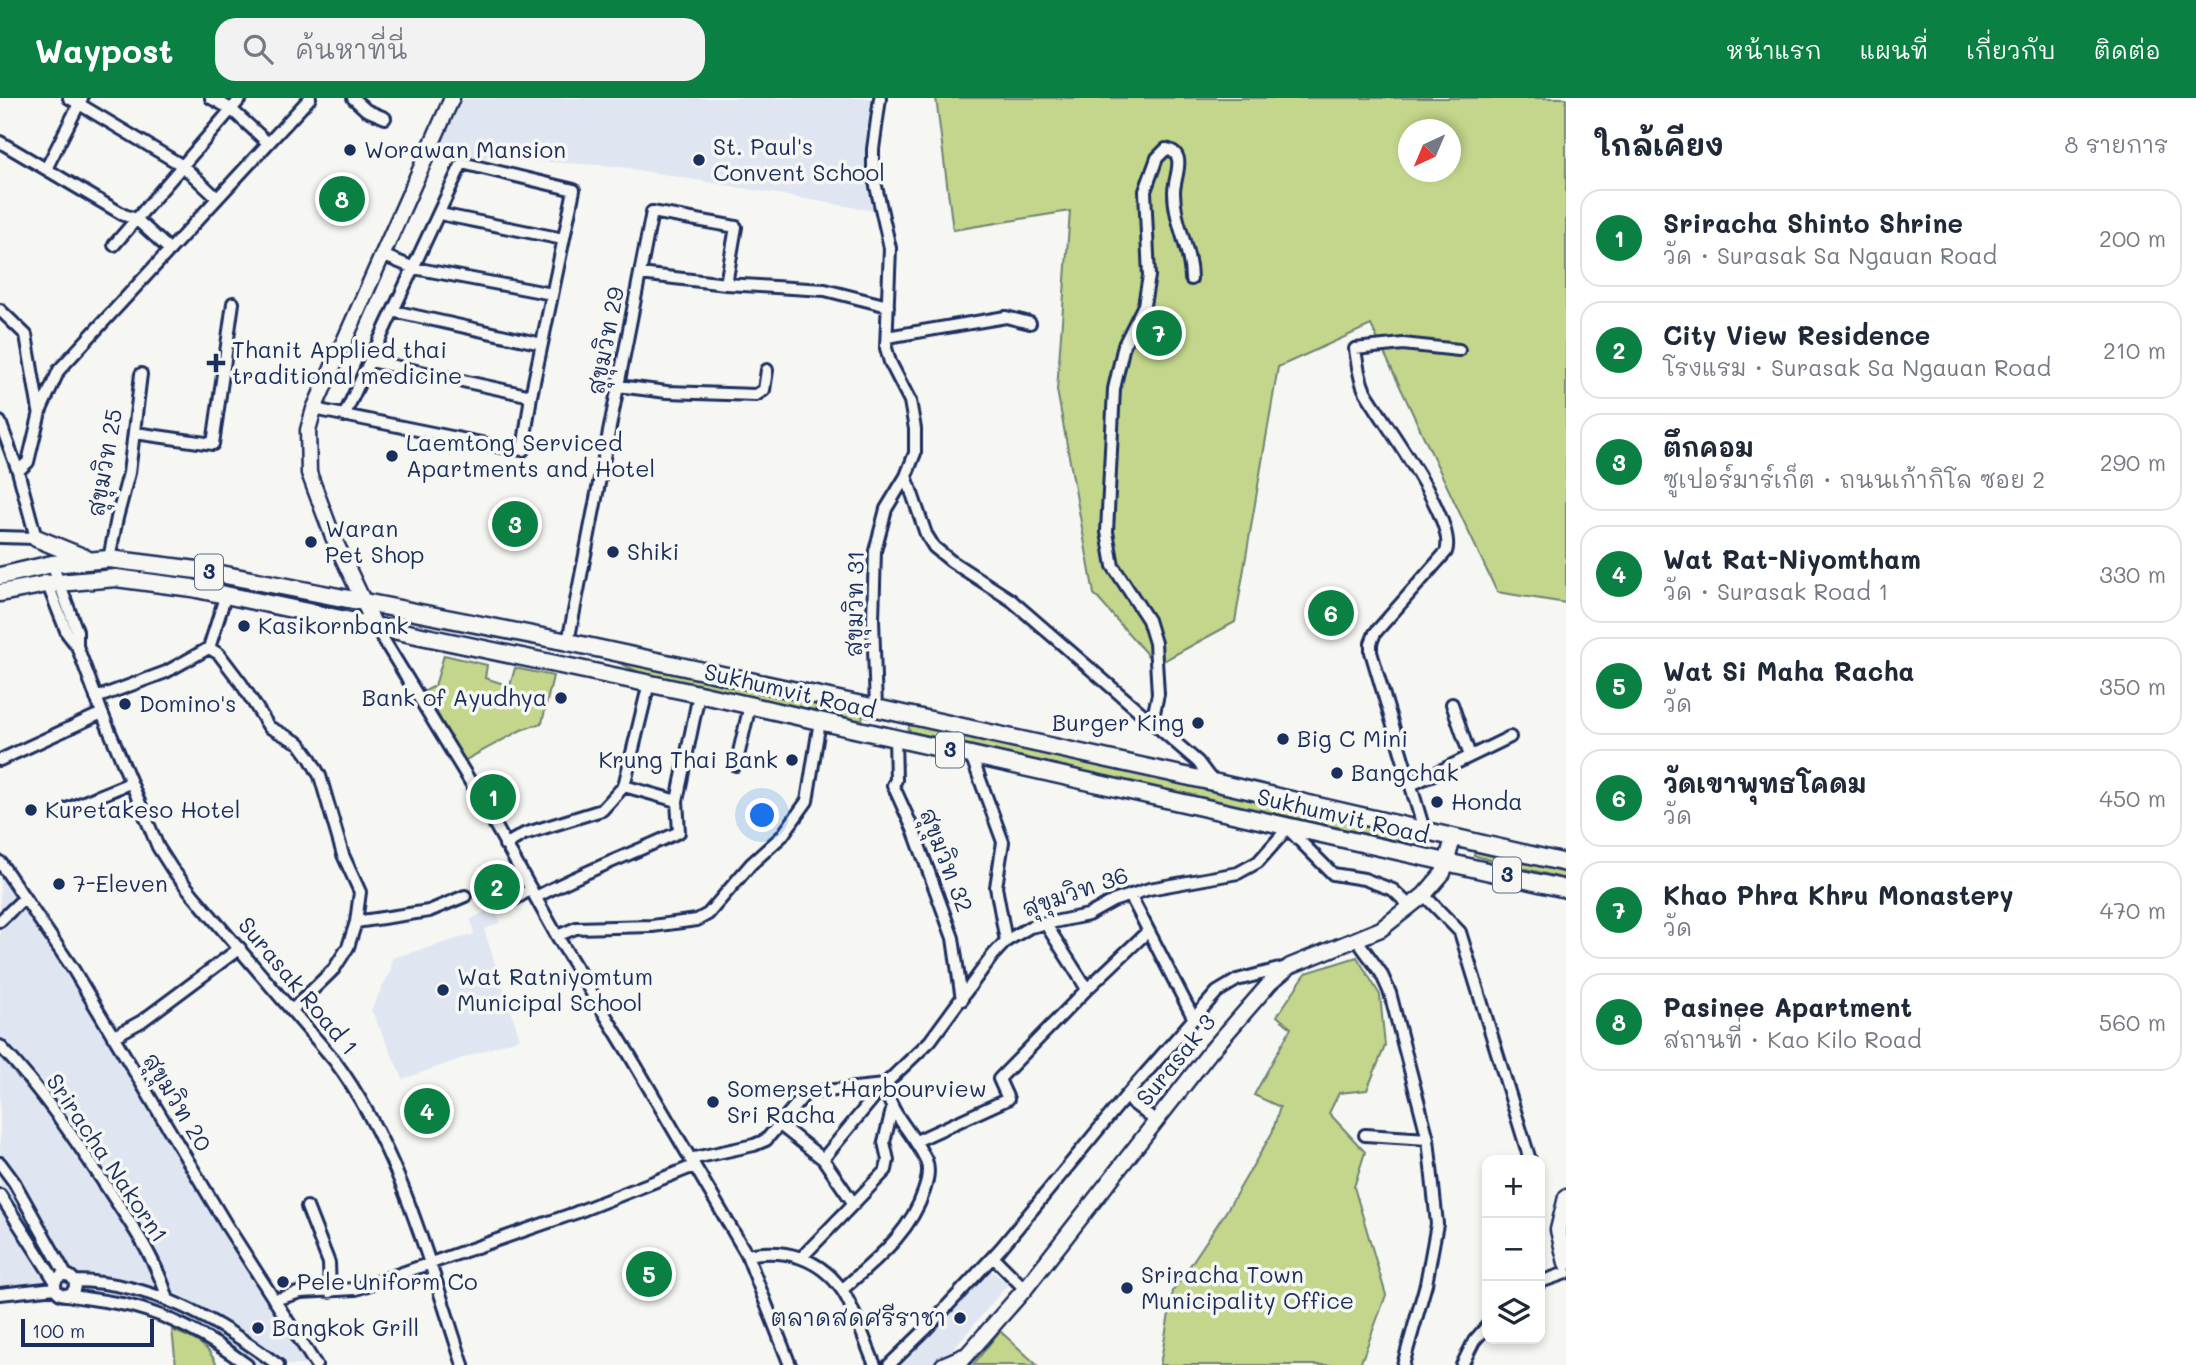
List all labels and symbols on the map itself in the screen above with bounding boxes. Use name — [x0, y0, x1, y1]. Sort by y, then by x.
north arrow — [1398, 119, 1461, 182]
place label: St. Paul's Convent School — [713, 131, 885, 187]
place label: Worawan Mansion — [364, 134, 566, 164]
marker: Worawan Mansion — [342, 142, 358, 158]
marker: St. Paul's Convent School — [691, 152, 707, 168]
pin: 8 — [319, 173, 365, 225]
street label: สุขุมวิท 29 — [580, 284, 633, 398]
pin: 7 — [1136, 307, 1182, 359]
place label: Thanit Applied thai traditional medicine — [232, 334, 462, 390]
marker: Thanit Applied thai traditional medicine — [206, 353, 226, 373]
street label: สุขุมวิท 25 — [80, 406, 131, 520]
place label: Laemtong Serviced Apartments and Hotel — [406, 427, 655, 483]
marker: Laemtong Serviced Apartments and Hotel — [384, 448, 400, 464]
pin: 3 — [492, 498, 538, 550]
place label: Waran Pet Shop — [325, 513, 425, 569]
marker: Waran Pet Shop — [303, 534, 319, 550]
place label: Shiki — [627, 536, 679, 566]
marker: Shiki — [605, 544, 621, 560]
street label: สุขุมวิท 31 — [838, 550, 873, 658]
road number: 3 — [195, 554, 223, 589]
pin: 6 — [1308, 587, 1354, 639]
place label: Kasikornbank — [258, 610, 409, 640]
marker: Kasikornbank — [236, 618, 252, 634]
street label: Sukhumvit Road — [701, 656, 879, 724]
place label: Bank of Ayudhya — [362, 682, 547, 712]
place label: Domino's — [139, 688, 236, 718]
marker: Bank of Ayudhya — [553, 690, 569, 706]
marker: Domino's — [117, 696, 133, 712]
place label: Burger King — [1052, 707, 1184, 737]
marker: Burger King — [1190, 715, 1206, 731]
place label: Big C Mini — [1297, 723, 1408, 753]
marker: Big C Mini — [1275, 731, 1291, 747]
road number: 3 — [936, 732, 964, 768]
place label: Krung Thai Bank — [598, 744, 778, 774]
marker: Krung Thai Bank — [784, 752, 800, 768]
place label: Bangchak — [1351, 757, 1459, 787]
marker: Bangchak — [1329, 765, 1345, 781]
pin: 1 — [470, 771, 516, 823]
street label: Sukhumvit Road — [1254, 781, 1432, 849]
place label: Honda — [1451, 786, 1523, 816]
place label: Kuretakeso Hotel — [45, 794, 241, 824]
marker: Honda — [1429, 794, 1445, 810]
your location — [745, 798, 779, 832]
marker: Kuretakeso Hotel — [23, 802, 39, 818]
street label: สุขุมวิท 32 — [911, 803, 981, 917]
road number: 3 — [1493, 858, 1521, 892]
street label: สุขุมวิท 36 — [1018, 859, 1133, 926]
pin: 2 — [474, 861, 520, 913]
place label: 7-Eleven — [73, 868, 168, 898]
marker: 7-Eleven — [51, 876, 67, 892]
street label: Surasak Road 1 — [232, 910, 365, 1061]
place label: Wat Ratniyomtum Municipal School — [457, 961, 653, 1017]
marker: Wat Ratniyomtum Municipal School — [435, 982, 451, 998]
street label: Surasak 3 — [1129, 1007, 1221, 1112]
street label: สุขุมวิท 20 — [134, 1047, 219, 1158]
street label: Sriracha Nakorn1 — [40, 1067, 175, 1248]
place label: Somerset Harbourview Sri Racha — [727, 1073, 987, 1129]
pin: 4 — [404, 1085, 450, 1137]
marker: Somerset Harbourview Sri Racha — [705, 1094, 721, 1110]
pin: 5 — [626, 1248, 672, 1300]
place label: Sriracha Town Municipality Office — [1141, 1259, 1354, 1315]
place label: Pele Uniform Co — [297, 1266, 478, 1296]
marker: Pele Uniform Co — [275, 1274, 291, 1290]
marker: Sriracha Town Municipality Office — [1119, 1280, 1135, 1296]
place label: ตลาดสดศรีราชา — [770, 1302, 946, 1332]
marker: ตลาดสดศรีราชา — [952, 1310, 968, 1326]
place label: Bangkok Grill — [272, 1312, 419, 1342]
scale bar — [21, 1316, 154, 1348]
marker: Bangkok Grill — [250, 1320, 266, 1336]

